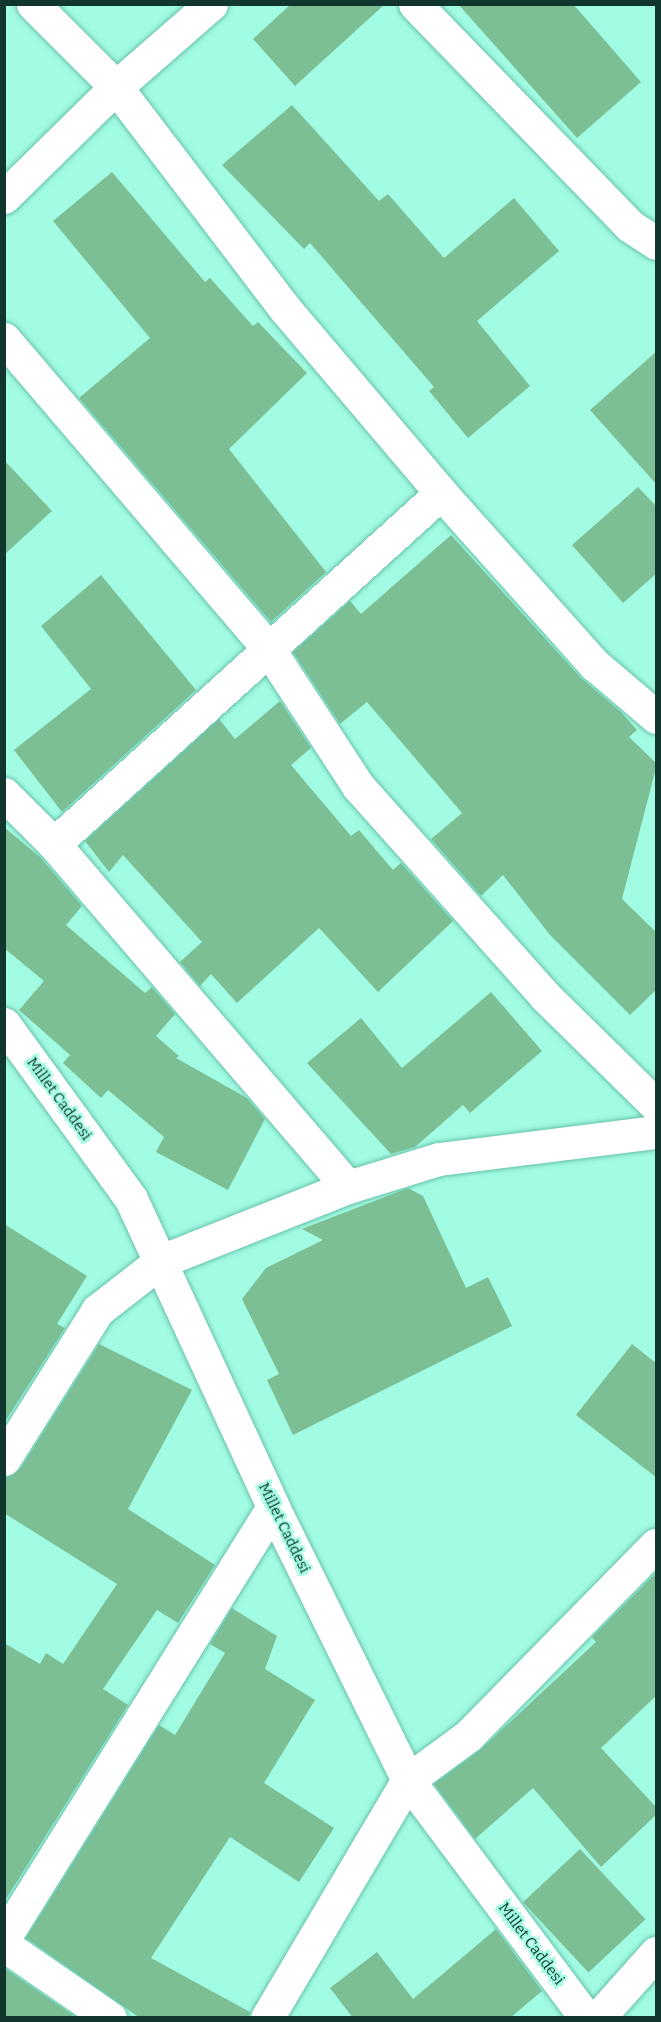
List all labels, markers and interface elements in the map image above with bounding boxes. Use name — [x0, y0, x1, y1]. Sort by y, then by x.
street label: Millet Caddesi — [23, 1054, 95, 1144]
street label: Millet Caddesi — [254, 1480, 314, 1576]
street label: Millet Caddesi — [494, 1899, 568, 1989]

